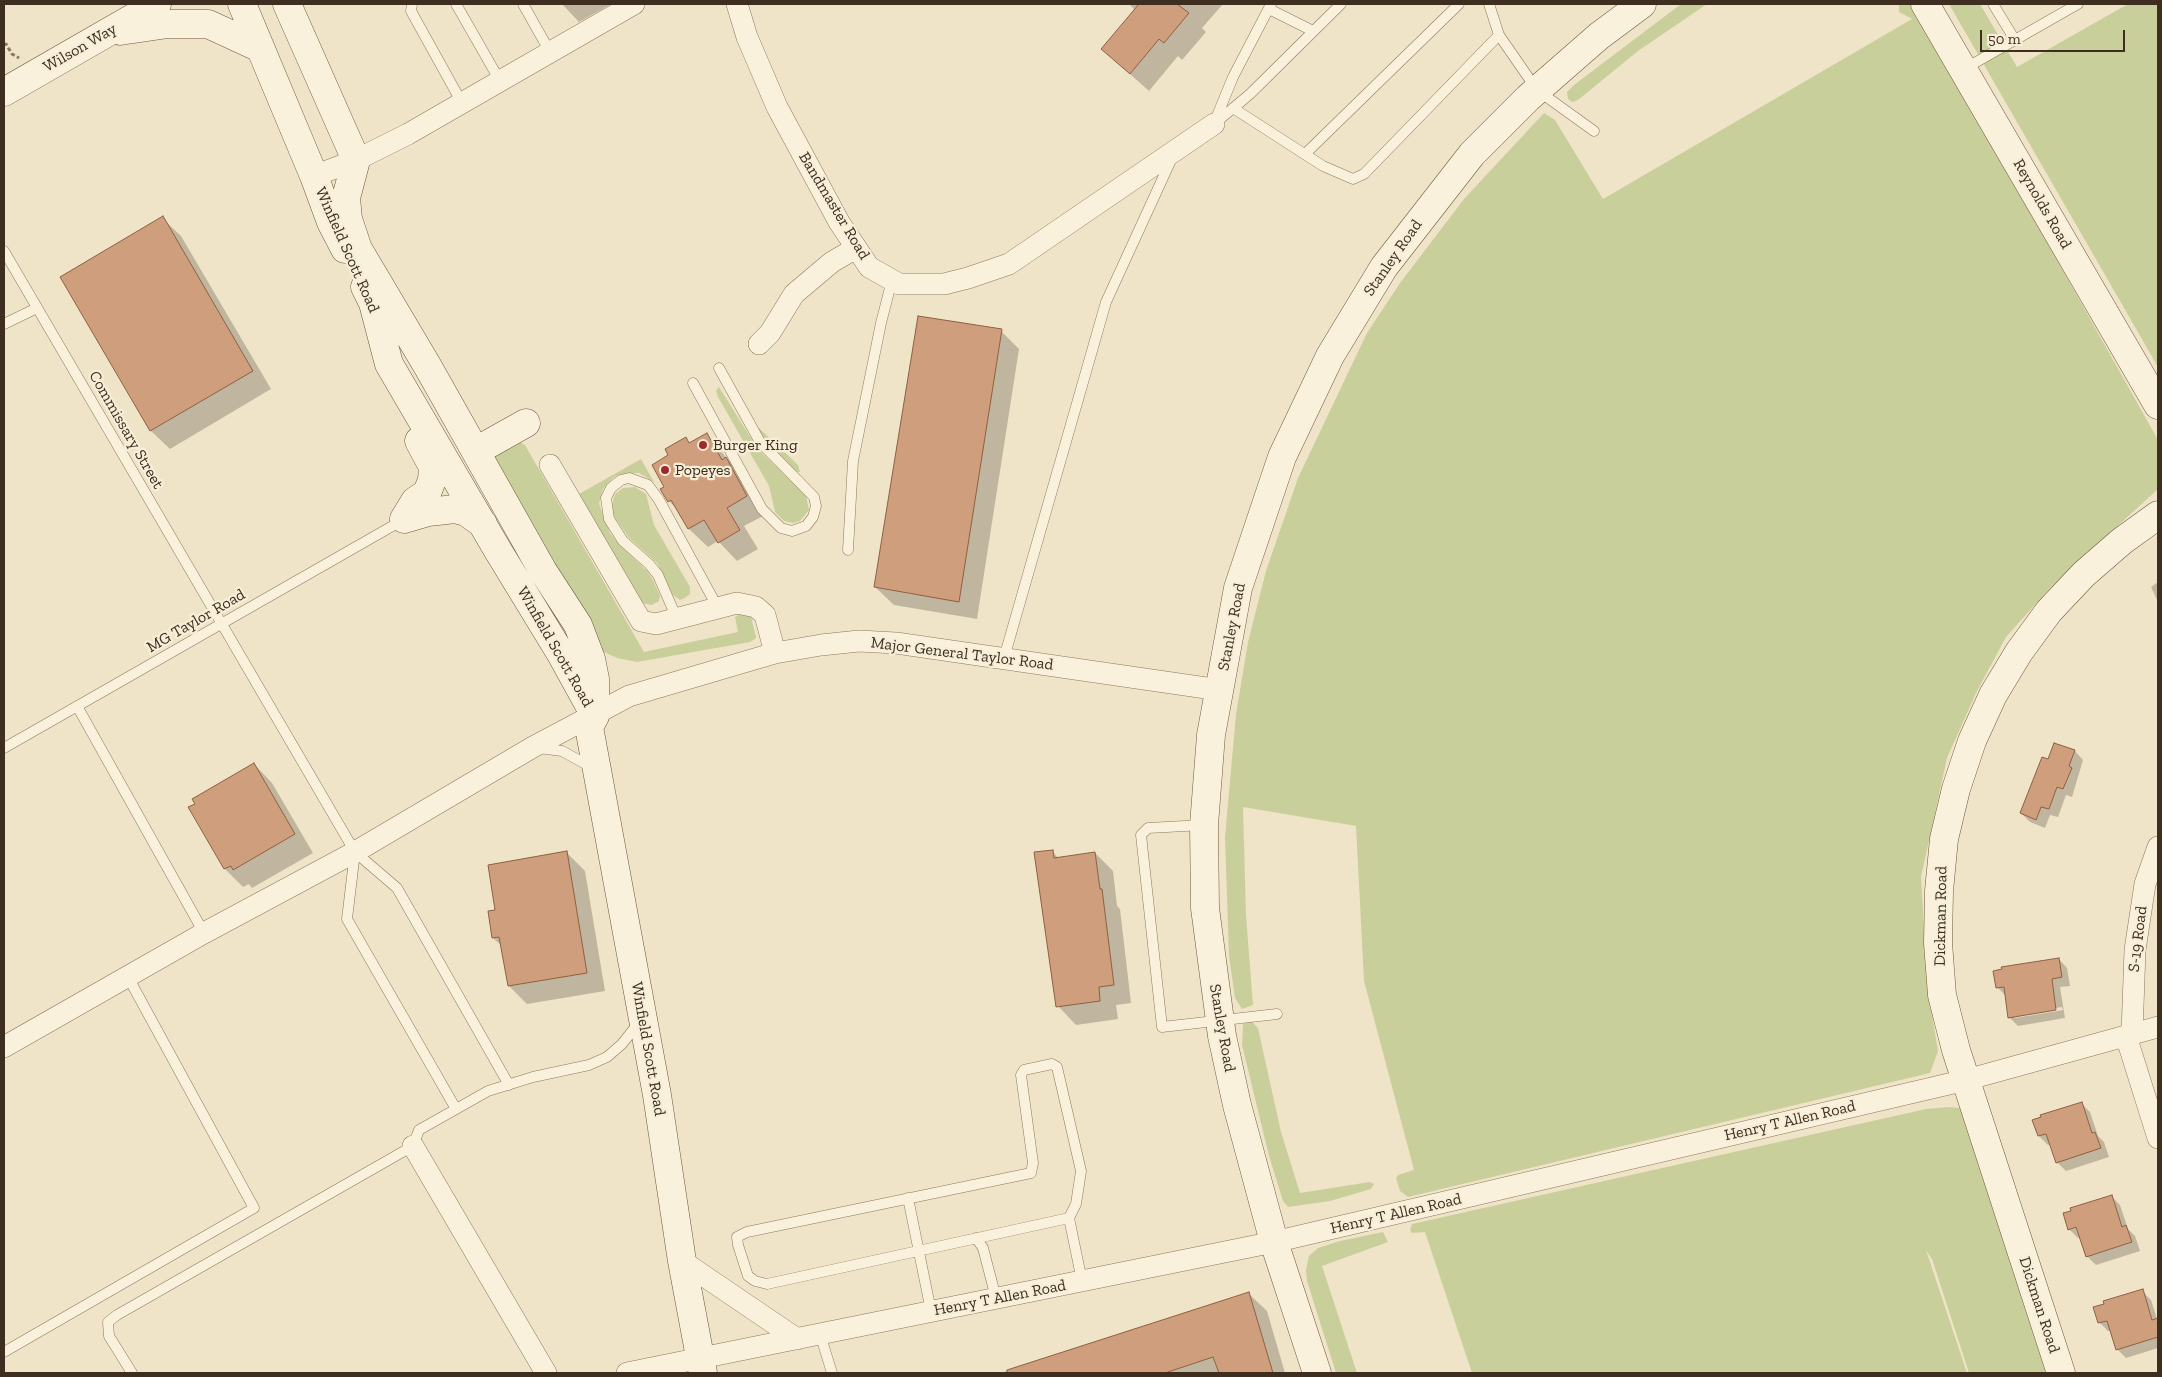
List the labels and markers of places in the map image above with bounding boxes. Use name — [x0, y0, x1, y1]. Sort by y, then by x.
place label: Burger King — [713, 435, 798, 455]
marker: Burger King — [697, 439, 709, 451]
place label: Popeyes — [675, 460, 731, 480]
marker: Popeyes — [659, 464, 671, 476]

